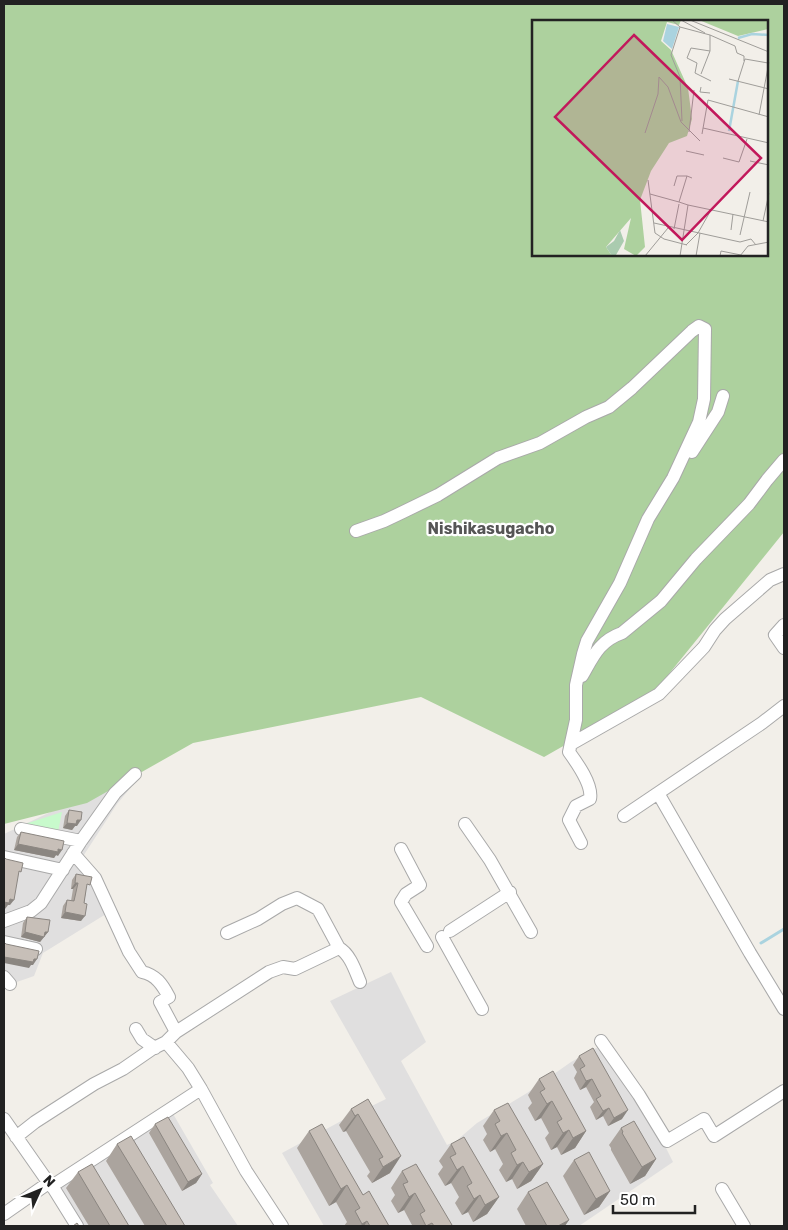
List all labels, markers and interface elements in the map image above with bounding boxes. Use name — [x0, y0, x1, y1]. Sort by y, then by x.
inset map — [532, 20, 768, 256]
district label: Nishikasugacho — [428, 519, 555, 538]
north arrow — [15, 1165, 65, 1215]
text: N — [39, 1172, 59, 1191]
scale bar — [613, 1182, 696, 1214]
text: 50 m — [620, 1191, 655, 1209]

